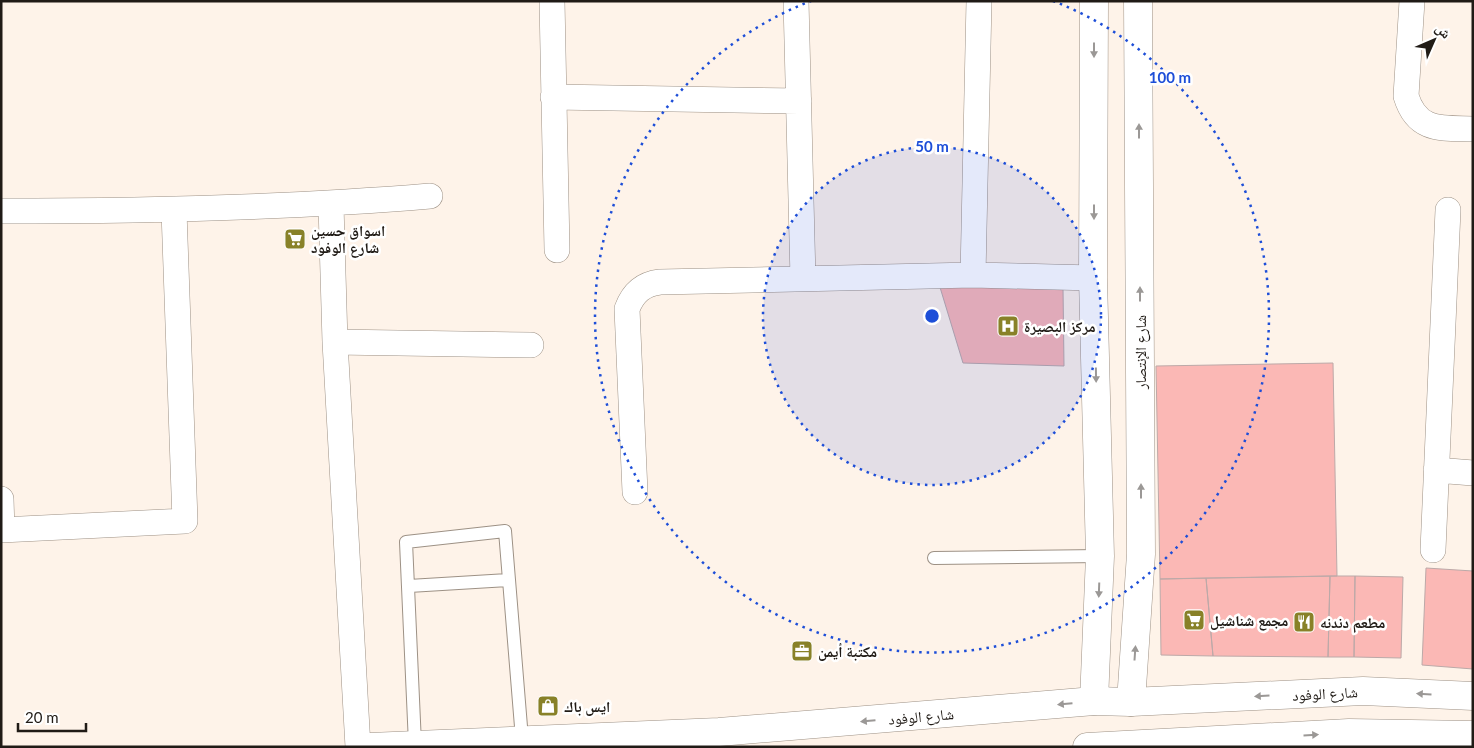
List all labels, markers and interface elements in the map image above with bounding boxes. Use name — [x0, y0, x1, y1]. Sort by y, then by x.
north arrow — [1409, 15, 1459, 65]
text: ش — [1432, 19, 1455, 43]
one-way arrow — [1090, 42, 1098, 58]
text: 100 m — [1149, 68, 1191, 86]
one-way arrow — [1135, 123, 1143, 139]
text: 50 m — [915, 137, 949, 155]
one-way arrow — [1089, 205, 1097, 221]
place label: اسواق حسين شارع الوفود — [311, 221, 385, 258]
supermarket icon: اسواق حسين شارع الوفود — [283, 227, 307, 251]
one-way arrow — [1136, 285, 1144, 301]
centre of rings — [923, 307, 941, 325]
hospital icon: مركز البصيرة — [996, 314, 1020, 338]
street label: شارع الإنتصار — [1131, 315, 1151, 390]
place label: مركز البصيرة — [1024, 317, 1096, 336]
one-way arrow — [1092, 367, 1100, 383]
one-way arrow — [1136, 483, 1144, 499]
one-way arrow — [1095, 582, 1103, 598]
supermarket icon: مجمع شناشيل — [1182, 608, 1206, 632]
restaurant icon: مطعم دندنه — [1292, 610, 1316, 634]
place label: مجمع شناشيل — [1210, 611, 1288, 631]
place label: مطعم دندنه — [1320, 613, 1385, 633]
office icon: مكتبة أيمن — [790, 639, 814, 663]
place label: مكتبة أيمن — [818, 642, 877, 661]
one-way arrow — [1131, 645, 1139, 661]
street label: شارع الوفود — [1292, 682, 1358, 706]
one-way arrow — [1416, 689, 1432, 697]
one-way arrow — [1253, 692, 1269, 700]
shop icon: ايس باك — [536, 694, 560, 718]
place label: ايس باك — [564, 697, 610, 716]
scale bar — [18, 700, 85, 732]
one-way arrow — [1056, 700, 1072, 708]
street label: شارع الوفود — [888, 704, 955, 730]
text: 20 m — [25, 708, 59, 726]
one-way arrow — [859, 717, 875, 725]
one-way arrow — [1303, 730, 1319, 738]

